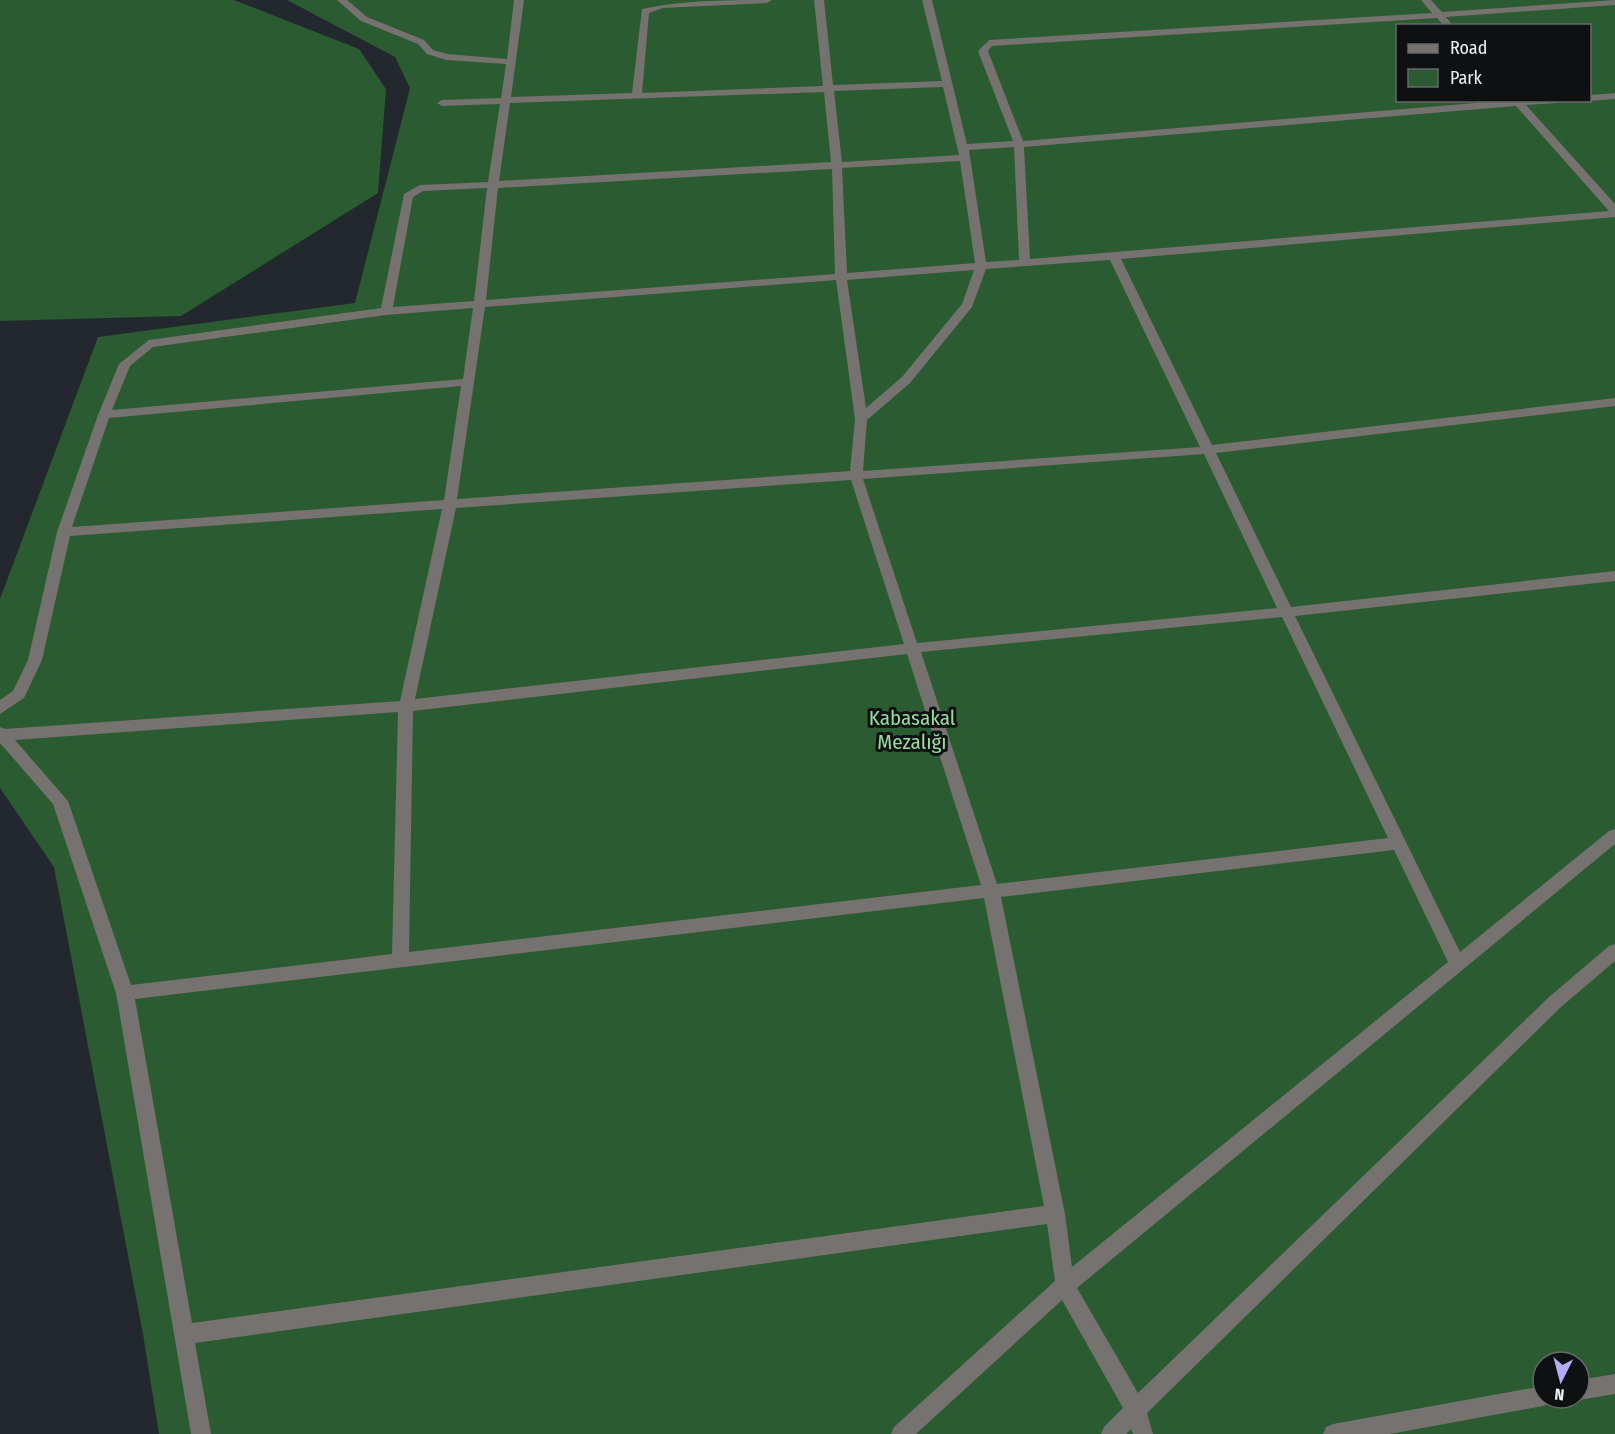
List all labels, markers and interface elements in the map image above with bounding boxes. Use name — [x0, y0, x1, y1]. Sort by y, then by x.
legend — [1396, 24, 1591, 102]
text: Road — [1450, 37, 1487, 59]
text: Park — [1450, 67, 1483, 89]
park label: Kabasakal Mezalığı — [869, 705, 956, 755]
north arrow — [1531, 1350, 1591, 1410]
text: N — [1554, 1384, 1565, 1404]

